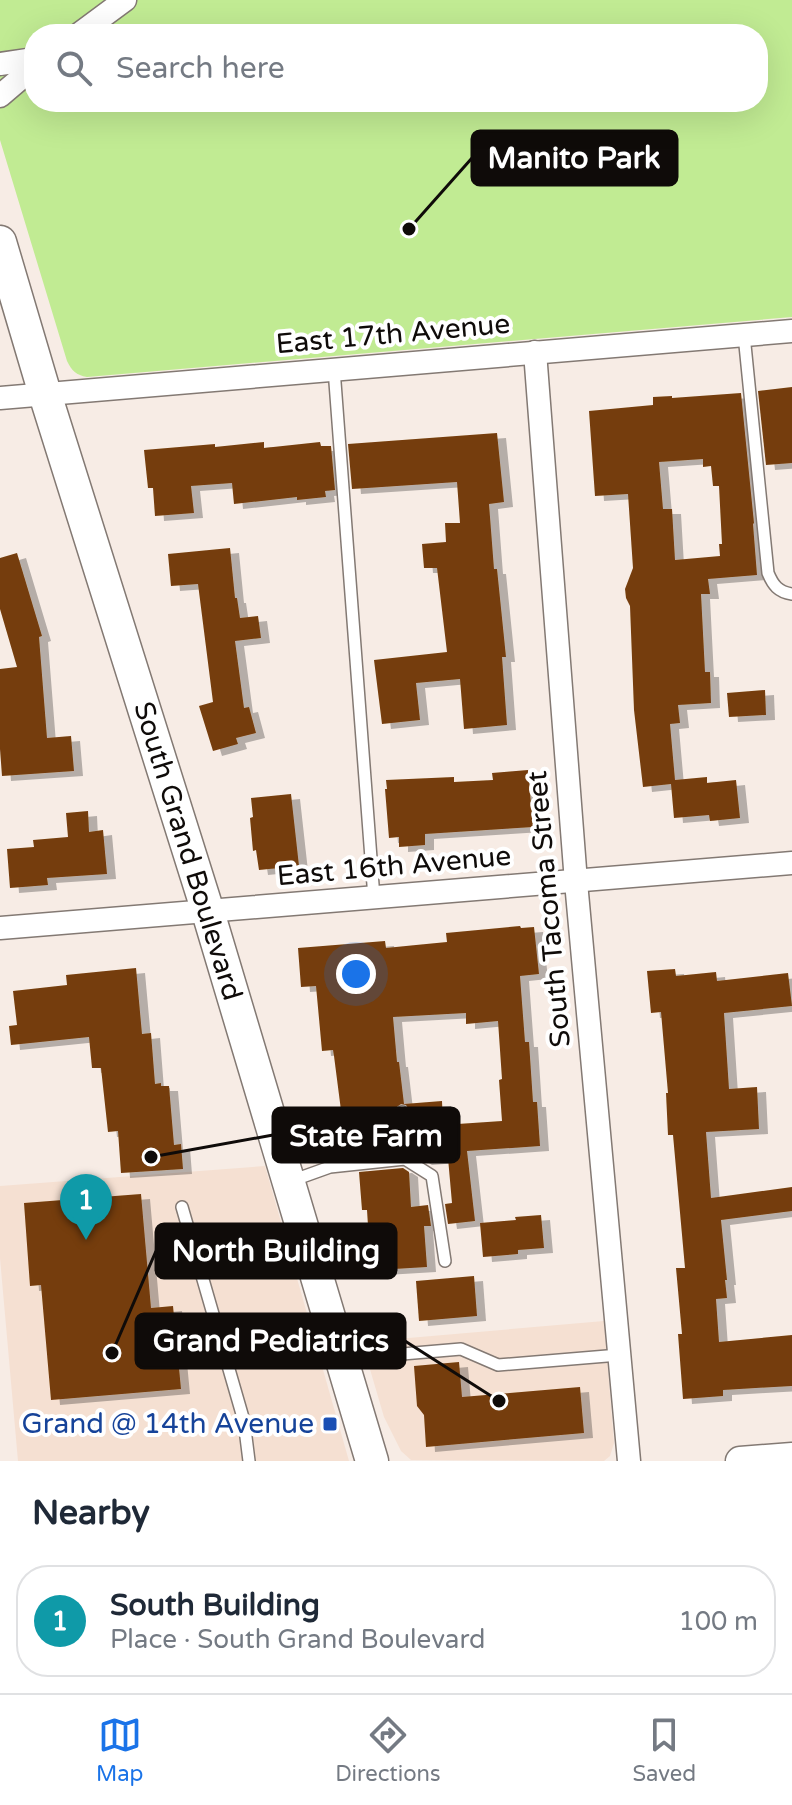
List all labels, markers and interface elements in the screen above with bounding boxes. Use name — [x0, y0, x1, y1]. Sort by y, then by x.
search box — [24, 24, 768, 112]
icon: search — [52, 46, 96, 90]
text: Search here — [116, 50, 285, 87]
callout: Manito Park — [472, 131, 677, 185]
text: Manito Park — [488, 140, 660, 177]
street label: East 17th Avenue — [274, 307, 512, 361]
street label: South Grand Boulevard — [126, 698, 250, 1004]
street label: South Tacoma Street — [520, 769, 578, 1049]
street label: East 16th Avenue — [275, 839, 513, 893]
your location — [336, 954, 376, 994]
callout: State Farm — [273, 1108, 459, 1162]
text: State Farm — [289, 1118, 443, 1155]
pin: 1 — [60, 1174, 112, 1240]
callout: North Building — [156, 1224, 396, 1278]
text: North Building — [172, 1233, 380, 1270]
callout: Grand Pediatrics — [136, 1314, 405, 1368]
text: Grand Pediatrics — [153, 1323, 389, 1360]
place label: Grand @ 14th Avenue — [22, 1407, 314, 1441]
marker: Grand @ 14th Avenue — [321, 1415, 339, 1433]
text: Nearby — [32, 1493, 150, 1534]
text: South Building — [110, 1587, 320, 1624]
text: 1 — [52, 1606, 68, 1637]
text: 100 m — [678, 1606, 758, 1637]
text: Place · South Grand Boulevard — [110, 1624, 485, 1655]
tab: Map — [96, 1713, 143, 1787]
tab: Directions — [335, 1713, 441, 1787]
tab: Saved — [632, 1713, 696, 1787]

